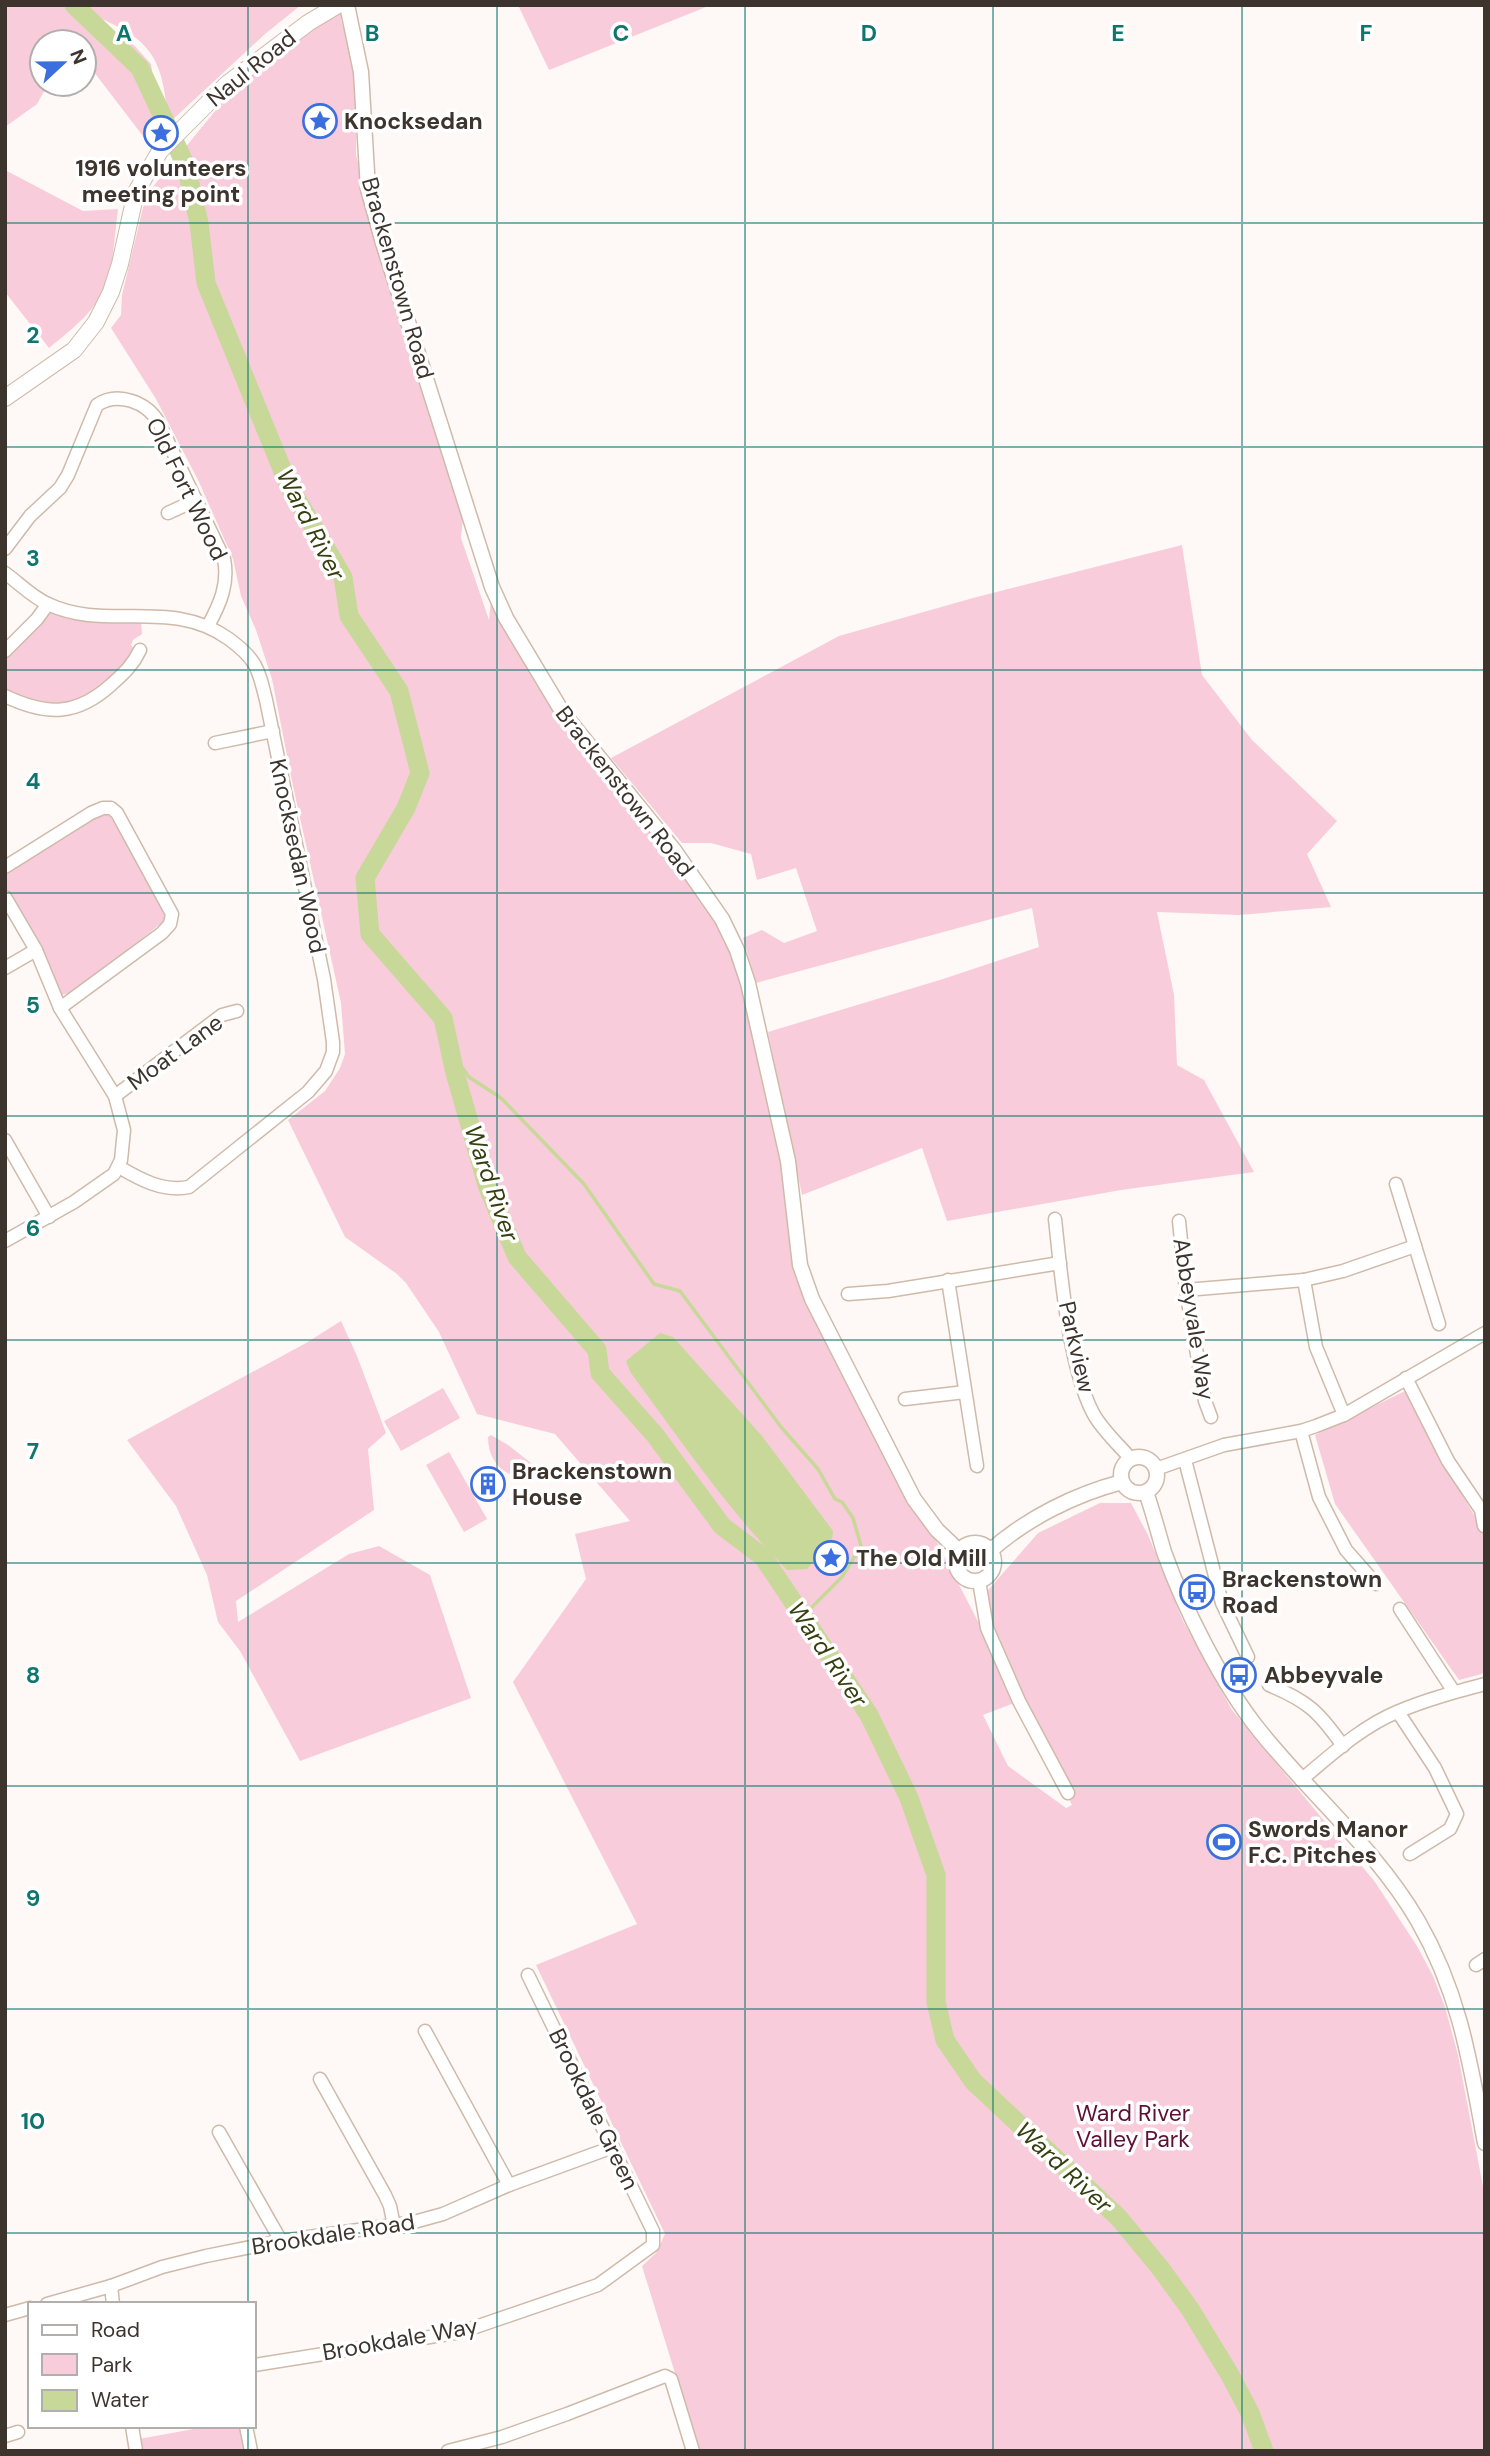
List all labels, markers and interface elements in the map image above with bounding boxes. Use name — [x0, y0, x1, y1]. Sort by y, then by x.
text: A — [116, 18, 132, 48]
text: B — [365, 18, 379, 48]
text: C — [613, 18, 629, 48]
text: D — [861, 18, 877, 48]
text: E — [1111, 18, 1125, 48]
text: F — [1360, 18, 1373, 48]
street label: Naul Road — [200, 23, 302, 113]
north arrow — [28, 28, 98, 98]
text: N — [64, 46, 92, 68]
place icon: Knocksedan — [301, 102, 339, 140]
place label: Knocksedan — [344, 106, 483, 136]
place icon: 1916 volunteers meeting point — [142, 114, 180, 152]
place label: 1916 volunteers meeting point — [75, 153, 247, 209]
street label: Brackenstown Road — [355, 174, 441, 382]
text: 2 — [26, 320, 40, 350]
street label: Old Fort Wood — [139, 413, 235, 565]
water label: Ward River — [270, 463, 353, 586]
text: 3 — [26, 543, 40, 573]
street label: Brackenstown Road — [549, 700, 701, 882]
street label: Knocksedan Wood — [263, 756, 333, 956]
text: 4 — [26, 766, 41, 796]
text: 5 — [26, 990, 40, 1020]
street label: Moat Lane — [121, 1007, 229, 1097]
water label: Ward River — [458, 1121, 527, 1246]
text: 6 — [26, 1213, 40, 1243]
street label: Abbeyvale Way — [1166, 1236, 1222, 1403]
street label: Parkview — [1052, 1298, 1102, 1396]
text: 7 — [27, 1436, 39, 1466]
place label: Brackenstown House — [512, 1456, 672, 1512]
building icon: Brackenstown House — [469, 1465, 507, 1503]
place icon: The Old Mill — [812, 1539, 850, 1577]
place label: The Old Mill — [856, 1543, 987, 1573]
place label: Brackenstown Road — [1222, 1564, 1382, 1620]
bus stop icon: Brackenstown Road — [1178, 1573, 1216, 1611]
water label: Ward River — [781, 1595, 875, 1714]
bus stop icon: Abbeyvale — [1220, 1656, 1258, 1694]
text: 8 — [26, 1660, 40, 1690]
place label: Abbeyvale — [1264, 1660, 1383, 1690]
place label: Swords Manor F.C. Pitches — [1248, 1814, 1408, 1870]
sports icon: Swords Manor F.C. Pitches — [1205, 1823, 1243, 1861]
text: 9 — [26, 1883, 40, 1913]
street label: Brookdale Green — [542, 2023, 646, 2195]
park label: Ward River Valley Park — [1076, 2098, 1190, 2154]
text: 10 — [21, 2106, 45, 2136]
water label: Ward River — [1009, 2114, 1120, 2220]
street label: Brookdale Road — [249, 2206, 417, 2262]
legend — [28, 2302, 256, 2428]
street label: Brookdale Way — [320, 2311, 480, 2367]
text: Road — [91, 2316, 140, 2344]
text: Park — [91, 2351, 133, 2379]
text: Water — [91, 2386, 149, 2414]

